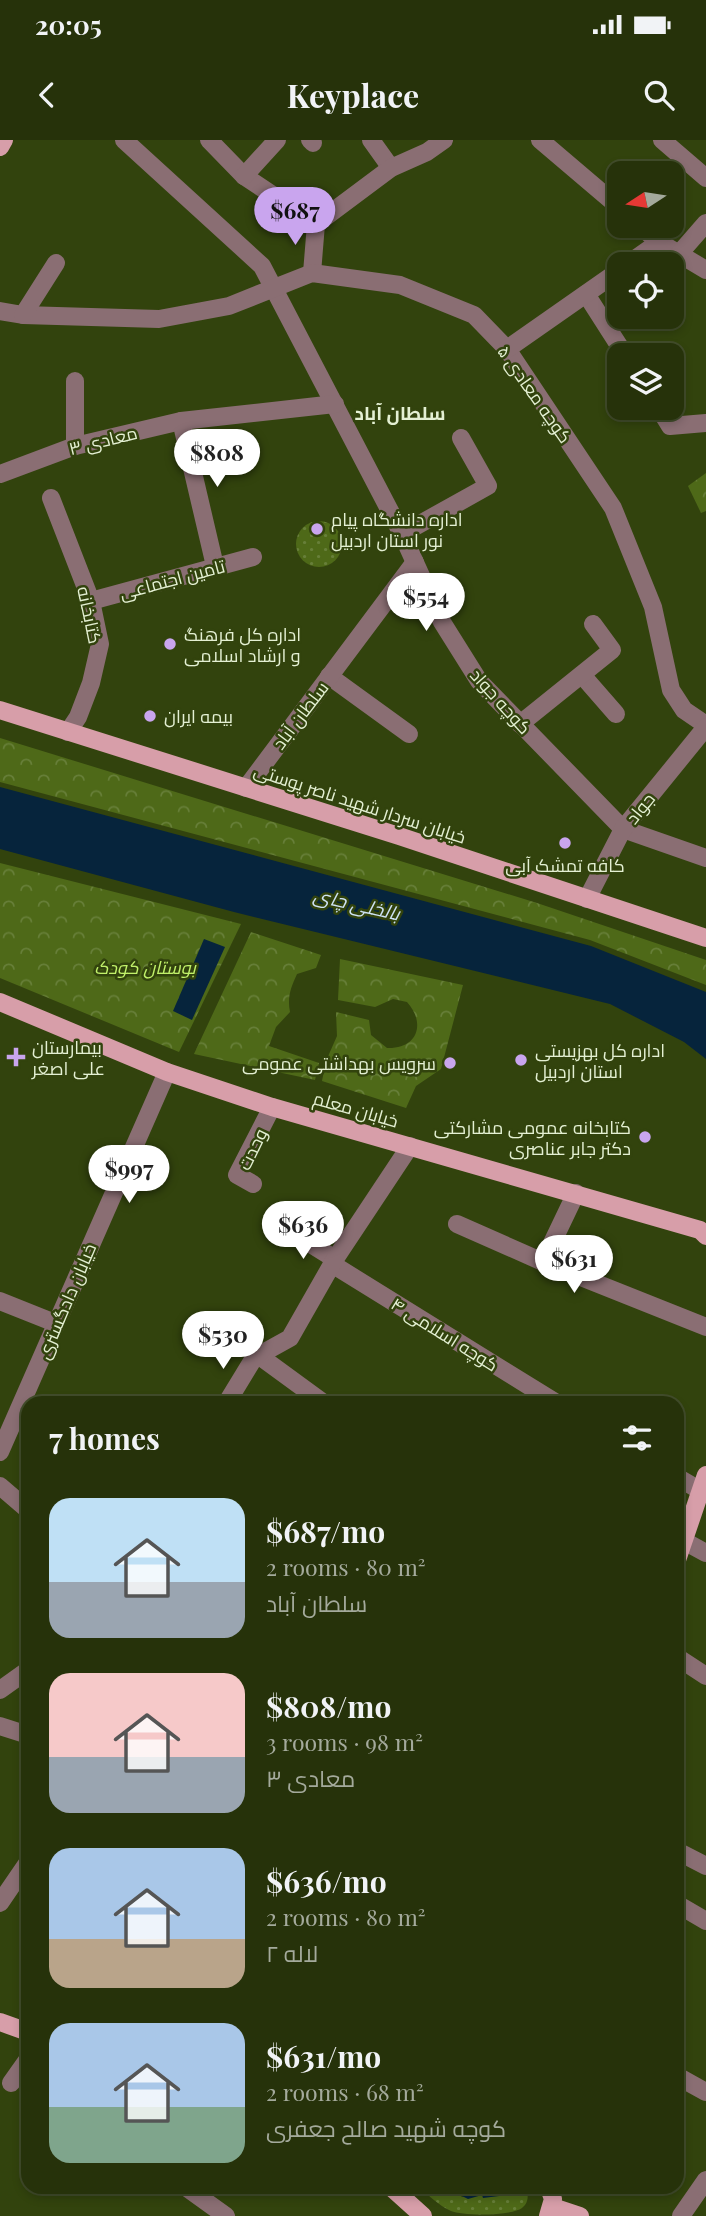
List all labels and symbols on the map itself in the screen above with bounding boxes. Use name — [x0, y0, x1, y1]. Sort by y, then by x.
north arrow — [607, 161, 684, 238]
pin: $687 — [254, 188, 336, 247]
street label: کوچه معادی ۵ — [492, 340, 578, 448]
district label: سلطان آباد — [354, 399, 446, 425]
street label: معادی ۳ — [66, 420, 140, 460]
pin: $808 — [176, 430, 258, 489]
place label: اداره دانشگاه پیام نور استان اردبیل — [331, 507, 463, 552]
marker: اداره دانشگاه پیام نور استان اردبیل — [309, 521, 325, 537]
street label: تامین اجتماعی — [117, 553, 228, 605]
pin: $554 — [385, 574, 467, 633]
street label: کتابخانه — [72, 584, 108, 646]
place label: اداره کل فرهنگ و ارشاد اسلامی — [184, 622, 301, 667]
marker: اداره کل فرهنگ و ارشاد اسلامی — [162, 636, 178, 652]
street label: کوچه جواد — [464, 663, 537, 740]
street label: سلطان آباد — [267, 676, 333, 754]
place label: بیمه ایران — [164, 704, 233, 728]
marker: بیمه ایران — [142, 708, 158, 724]
street label: خیابان سردار شهید ناصر پوستی — [251, 757, 469, 850]
street label: جواد — [620, 787, 660, 829]
marker: کافه تمشک آبی — [557, 835, 573, 851]
place label: کافه تمشک آبی — [505, 853, 625, 877]
water label: بالخلی چای — [311, 880, 404, 927]
park label: بوستان کودک — [94, 955, 197, 979]
place label: بیمارستان علی اصغر — [31, 1035, 105, 1080]
place label: اداره کل بهزیستی استان اردبیل — [535, 1038, 665, 1083]
marker: بیمارستان علی اصغر — [6, 1047, 26, 1067]
place label: سرویس بهداشتی عمومی — [242, 1051, 436, 1075]
marker: اداره کل بهزیستی استان اردبیل — [513, 1052, 529, 1068]
marker: سرویس بهداشتی عمومی — [442, 1055, 458, 1071]
street label: خیابان معلم — [310, 1085, 401, 1134]
place label: کتابخانه عمومی مشارکتی دکتر جابر عناصری — [434, 1115, 631, 1160]
street label: وحدت — [232, 1124, 272, 1174]
marker: کتابخانه عمومی مشارکتی دکتر جابر عناصری — [637, 1129, 653, 1145]
pin: $997 — [88, 1146, 170, 1205]
pin: $636 — [262, 1202, 344, 1261]
pin: $631 — [533, 1236, 615, 1295]
street label: خیابان دادگستری — [31, 1239, 101, 1363]
street label: کوچه اسلامی ۴ — [386, 1291, 503, 1377]
pin: $530 — [182, 1312, 264, 1371]

